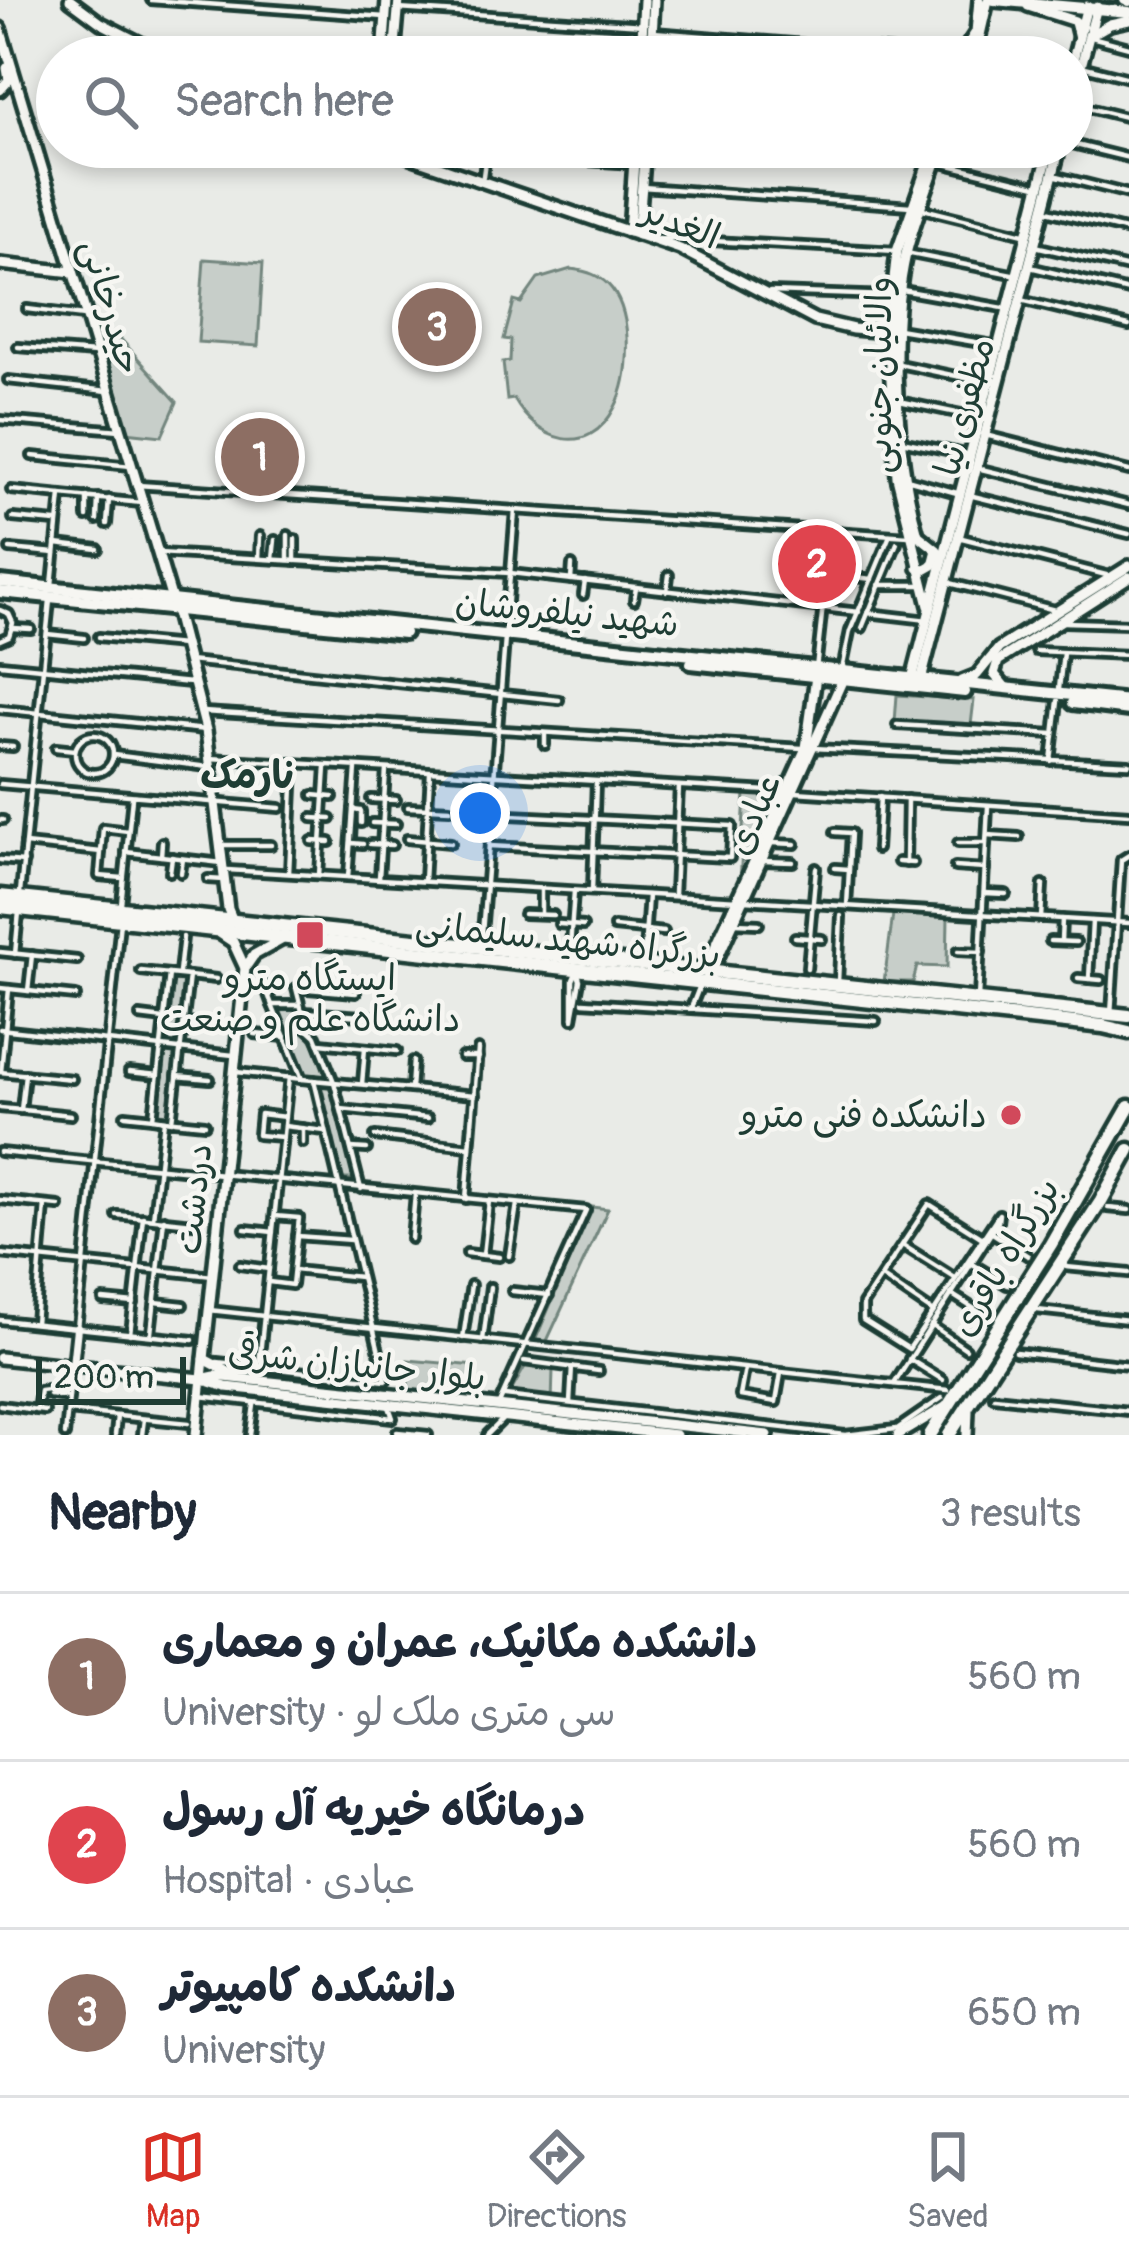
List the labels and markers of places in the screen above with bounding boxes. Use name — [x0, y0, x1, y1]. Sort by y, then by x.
pin: 3 — [398, 282, 476, 372]
pin: 1 — [221, 412, 299, 502]
pin: 2 — [778, 519, 856, 609]
marker: ایستگاه مترو دانشگاه علم و صنعت — [294, 919, 326, 951]
place label: ایستگاه مترو دانشگاه علم و صنعت — [160, 956, 460, 1046]
place label: دانشکده فنی مترو — [738, 1093, 987, 1138]
marker: دانشکده فنی مترو — [998, 1102, 1024, 1128]

